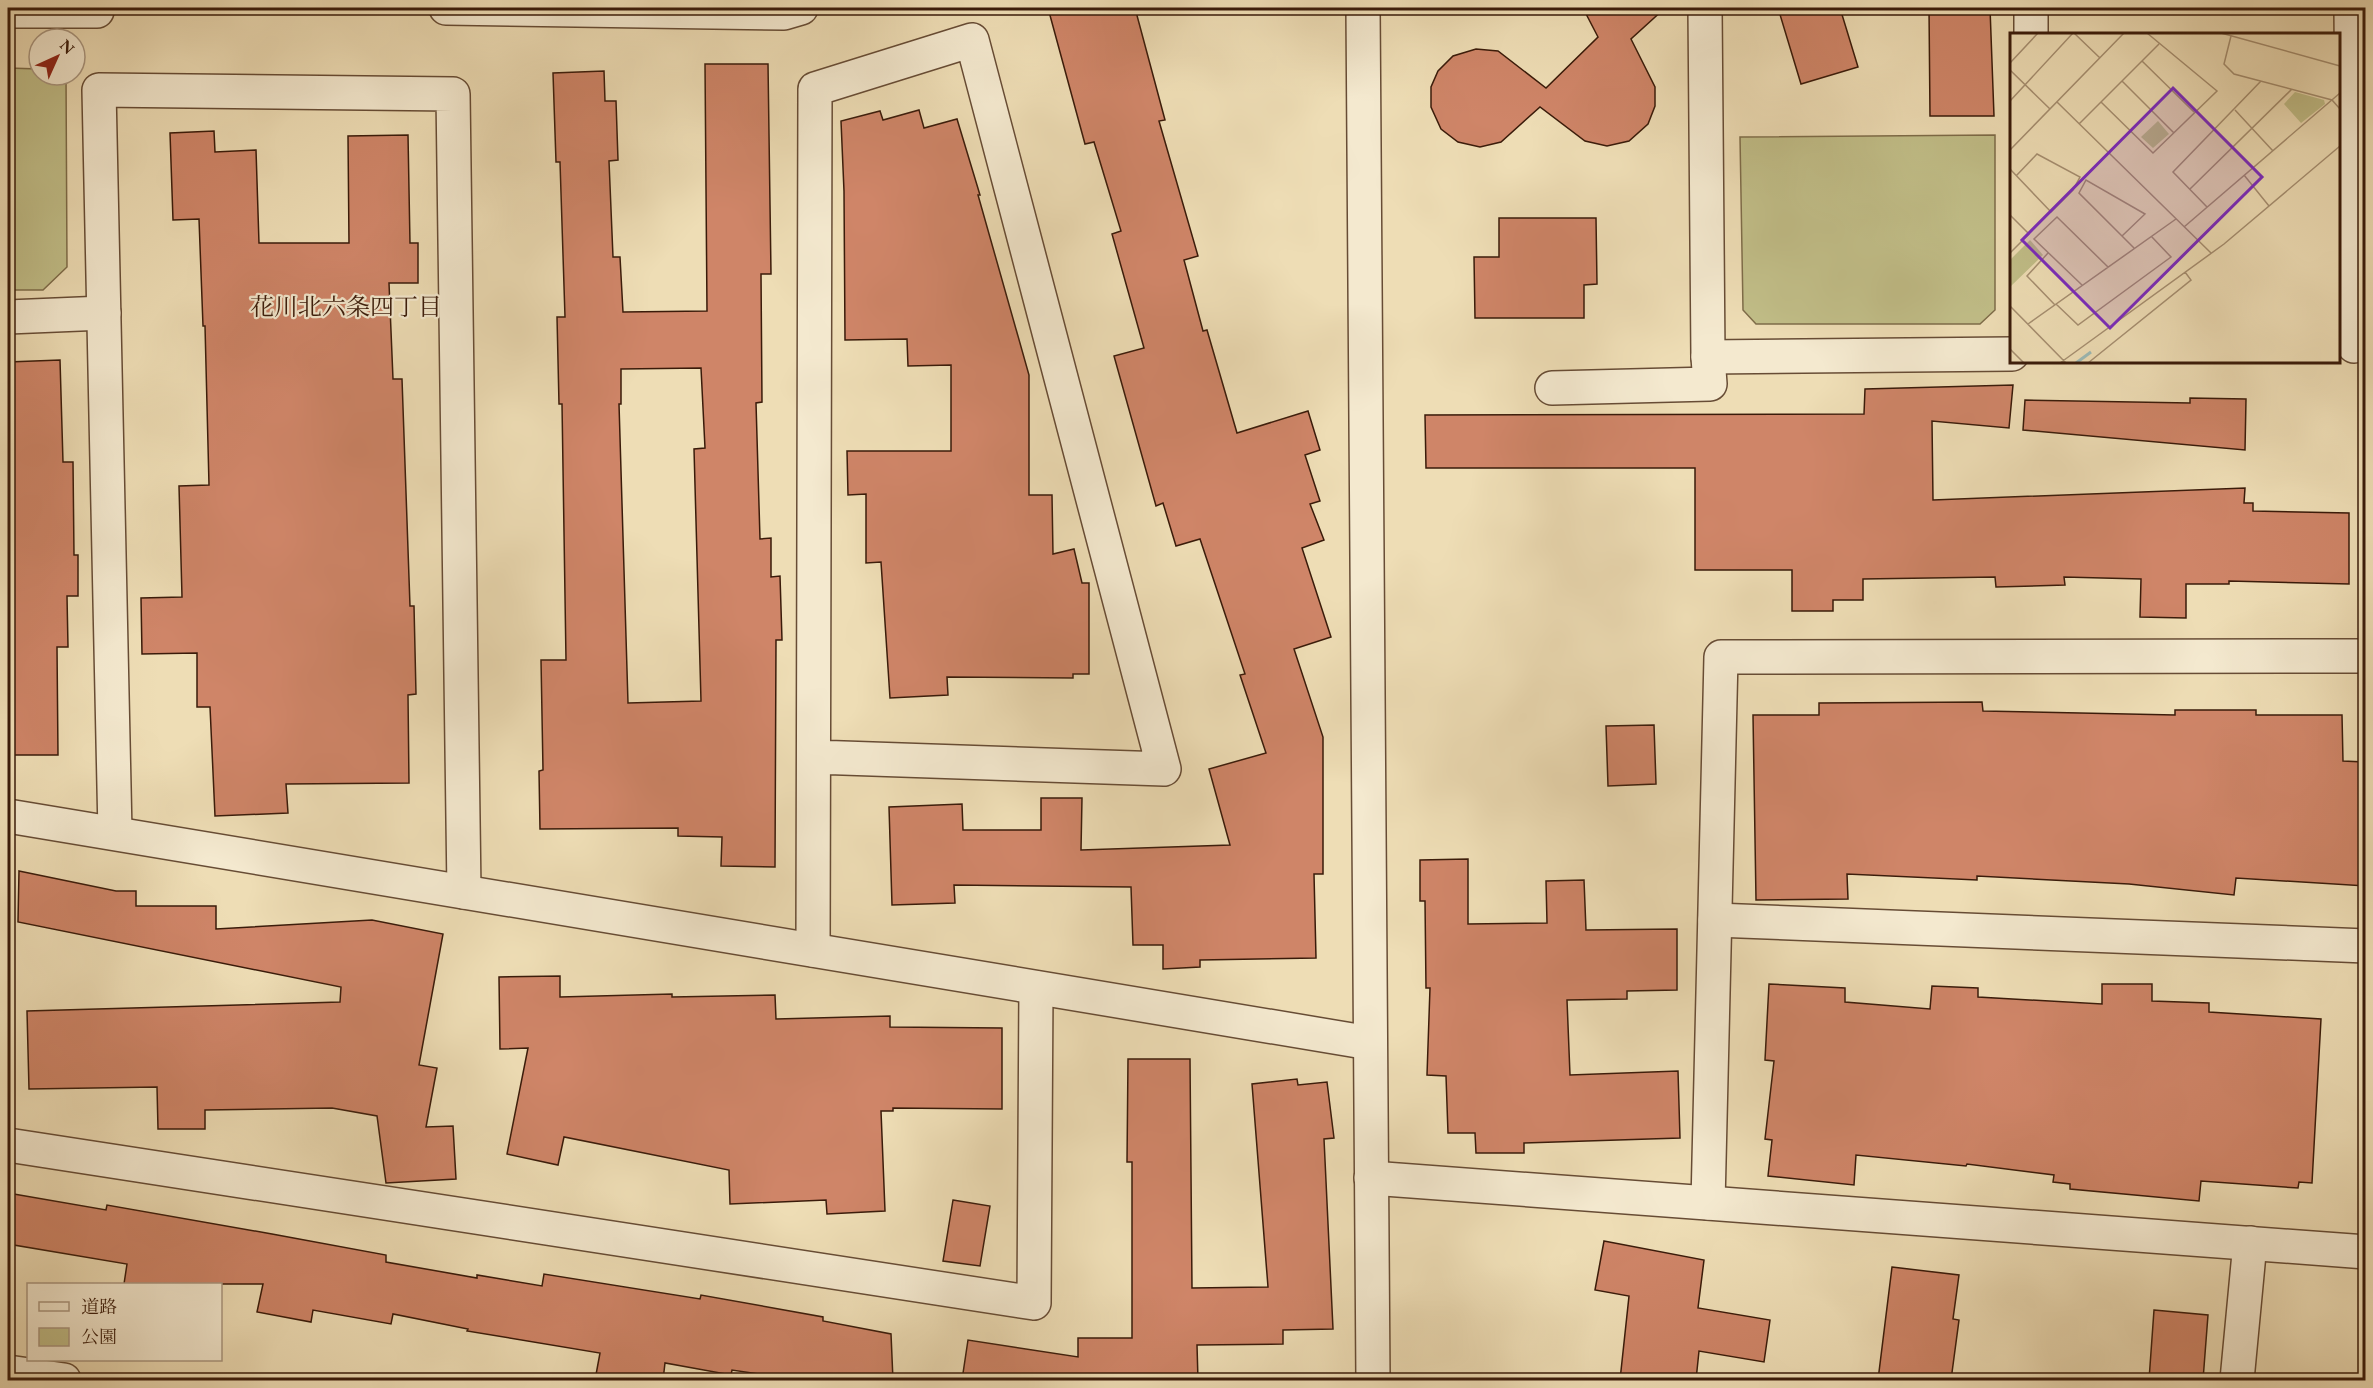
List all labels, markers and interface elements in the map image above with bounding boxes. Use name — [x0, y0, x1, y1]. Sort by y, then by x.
north arrow — [27, 27, 87, 87]
inset map — [2010, 33, 2340, 363]
text: N — [55, 35, 79, 59]
district label: 花川北六条四丁目 — [250, 291, 442, 322]
legend — [27, 1283, 222, 1361]
text: 道路 — [81, 1295, 117, 1318]
text: 公園 — [81, 1325, 117, 1348]

